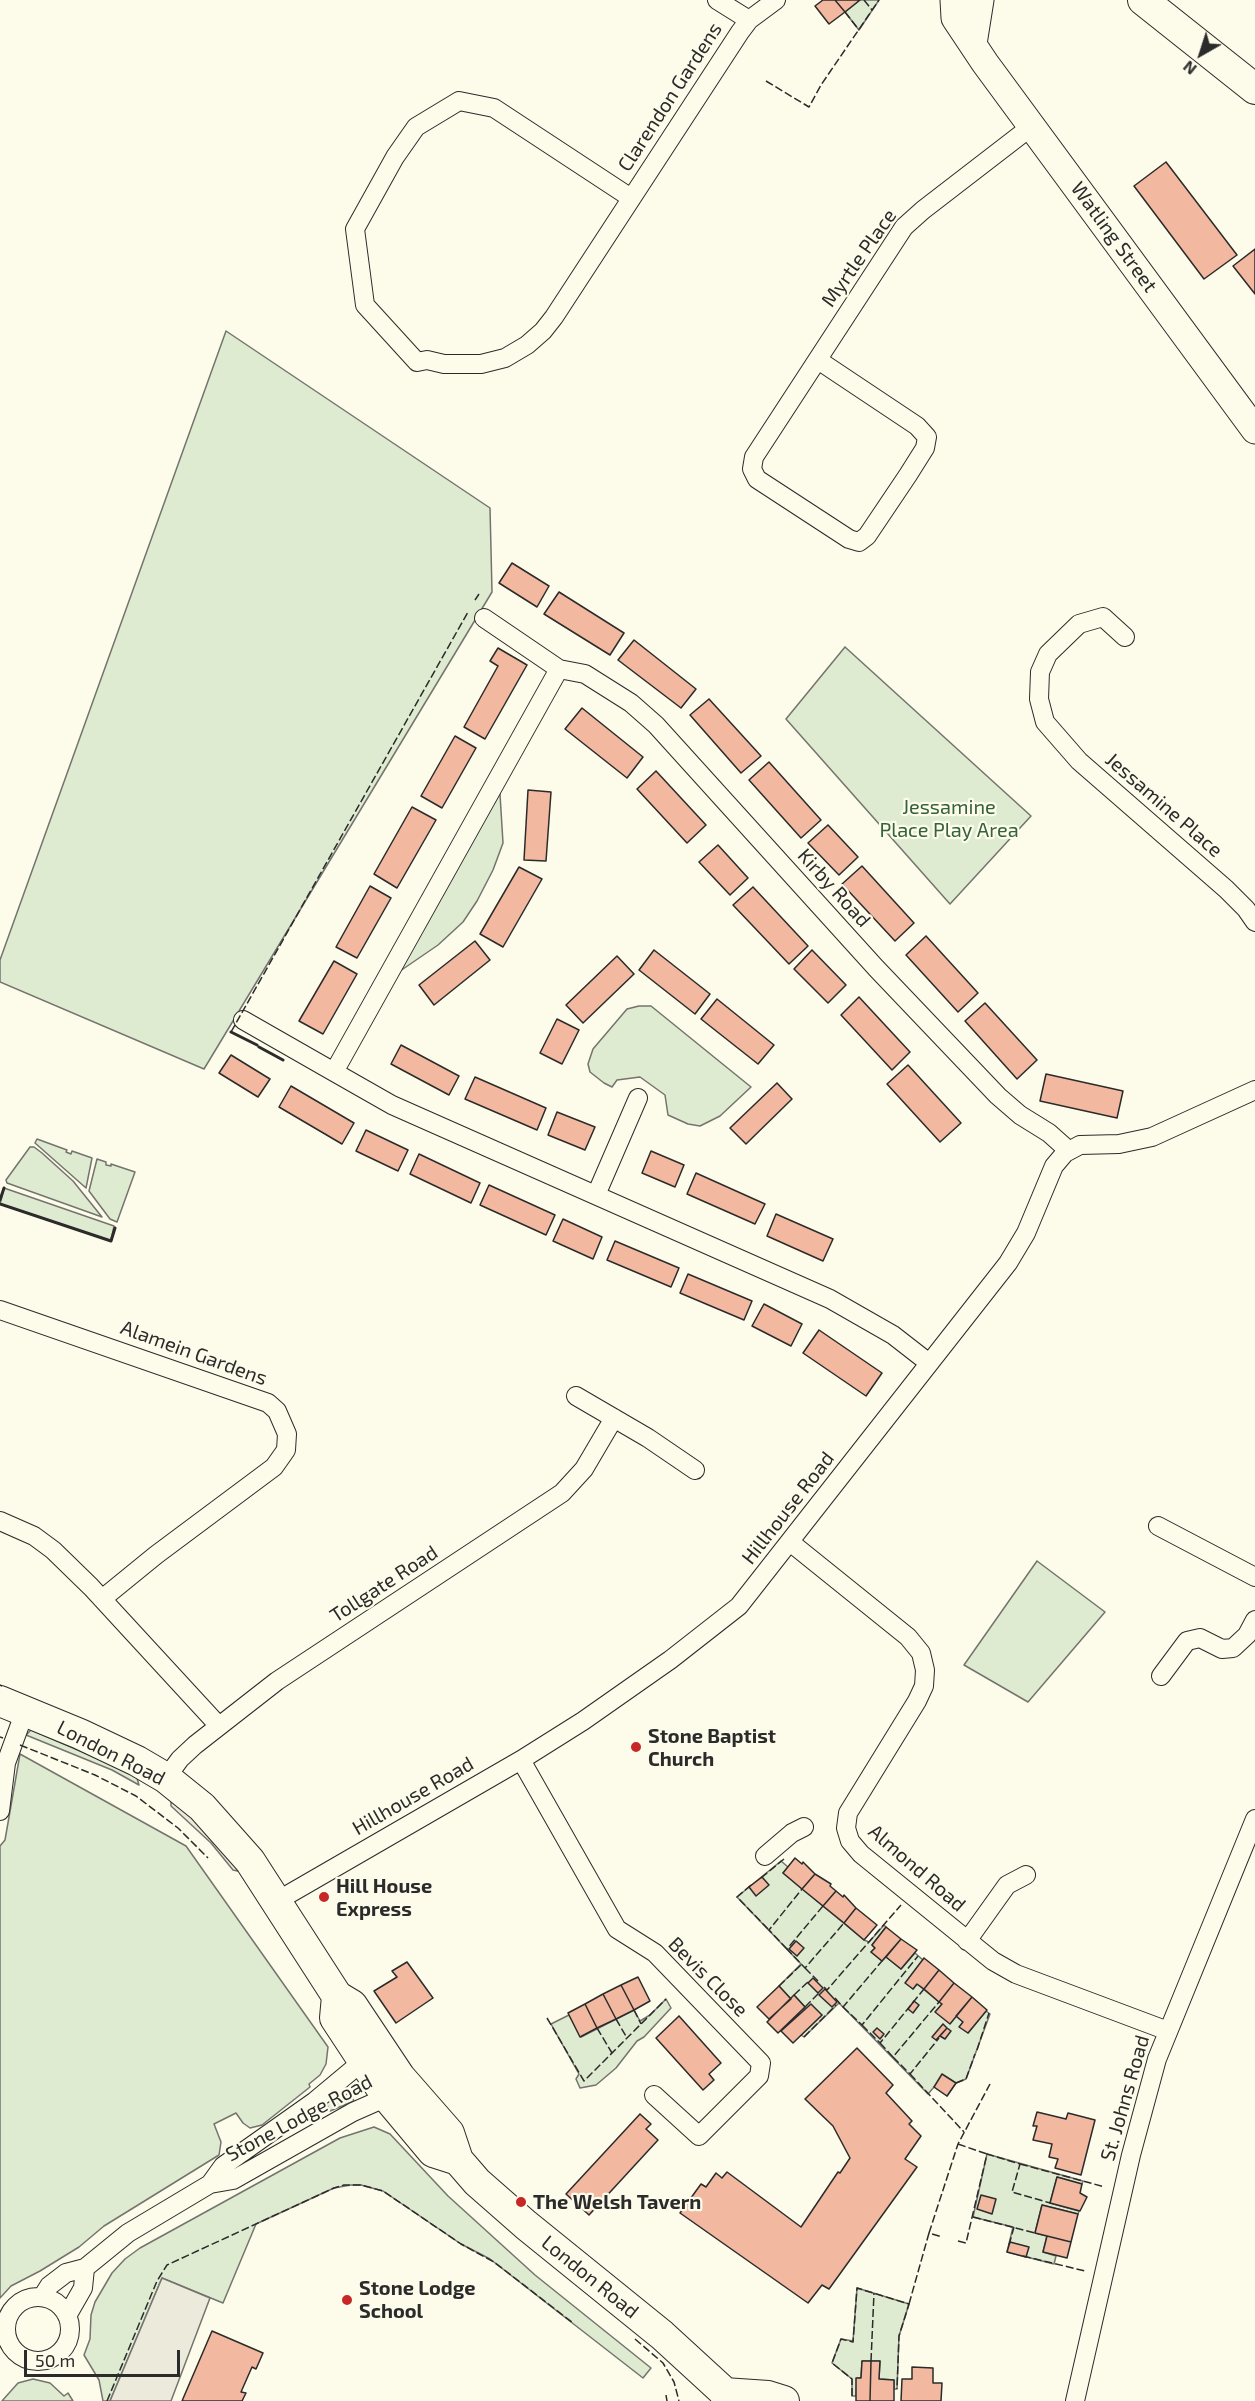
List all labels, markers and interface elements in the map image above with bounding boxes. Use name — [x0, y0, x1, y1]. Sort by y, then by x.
street label: Clarendon Gardens — [613, 18, 727, 176]
north arrow — [1171, 24, 1231, 84]
text: N — [1179, 57, 1200, 79]
street label: Watling Street — [1066, 177, 1162, 297]
street label: Myrtle Place — [816, 204, 902, 312]
street label: Jessamine Place — [1101, 748, 1227, 862]
park label: Jessamine Place Play Area — [879, 795, 1019, 842]
street label: Kirby Road — [793, 844, 875, 932]
street label: Alamein Gardens — [118, 1315, 270, 1391]
street label: Hillhouse Road — [737, 1447, 839, 1569]
street label: Tollgate Road — [326, 1540, 442, 1628]
street label: London Road — [53, 1715, 169, 1791]
place label: Stone Baptist Church — [648, 1724, 776, 1771]
marker: Stone Baptist Church — [629, 1740, 643, 1754]
street label: Hillhouse Road — [348, 1752, 478, 1840]
street label: Almond Road — [864, 1819, 970, 1917]
place label: Hill House Express — [336, 1874, 432, 1921]
marker: Hill House Express — [317, 1890, 331, 1904]
street label: Bevis Close — [663, 1932, 753, 2022]
street label: St. Johns Road — [1096, 2032, 1154, 2164]
street label: Stone Lodge Road — [222, 2069, 376, 2167]
place label: The Welsh Tavern — [533, 2190, 701, 2214]
marker: The Welsh Tavern — [514, 2195, 528, 2209]
street label: London Road — [537, 2230, 643, 2324]
place label: Stone Lodge School — [359, 2276, 476, 2323]
marker: Stone Lodge School — [340, 2293, 354, 2307]
scale bar — [27, 2338, 183, 2376]
text: 50 m — [35, 2349, 75, 2371]

